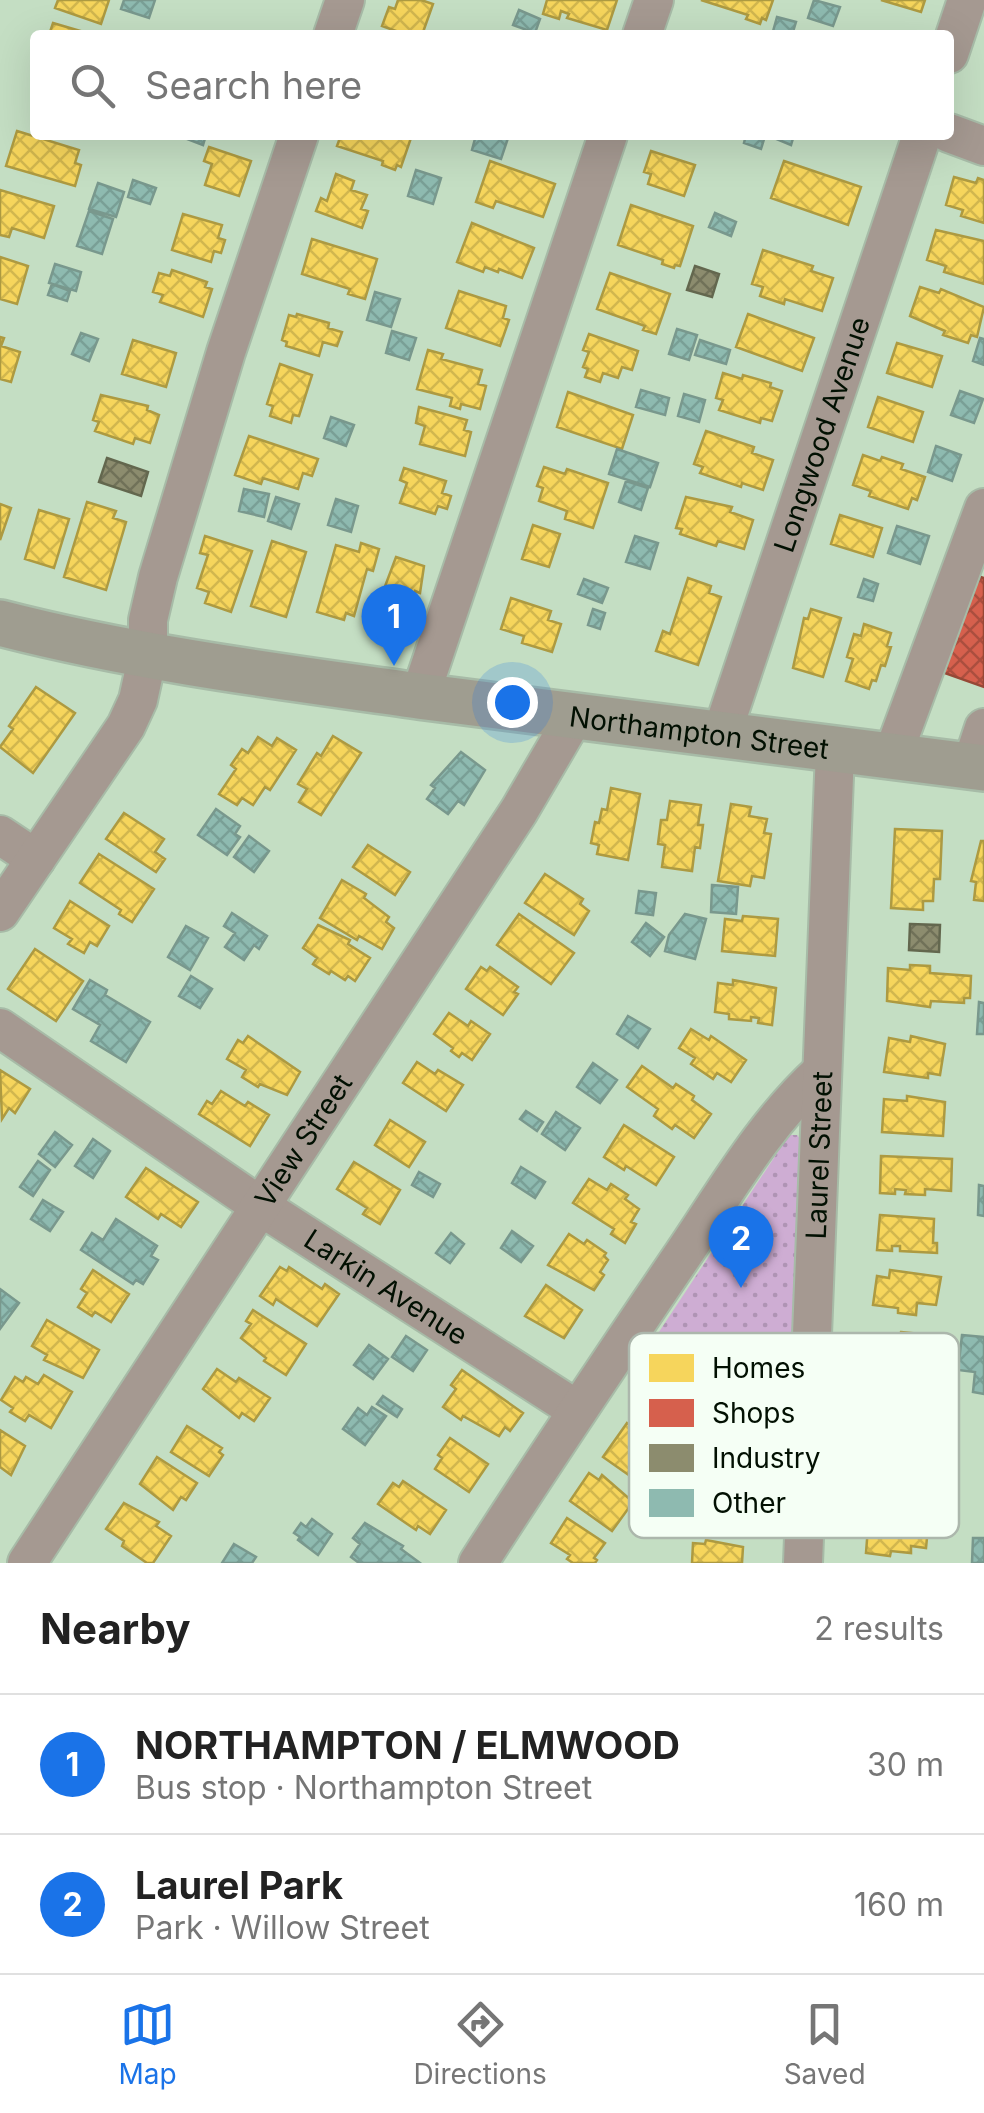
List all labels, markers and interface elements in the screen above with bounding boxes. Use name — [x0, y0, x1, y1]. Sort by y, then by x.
search box — [30, 30, 954, 140]
icon: search — [65, 58, 120, 113]
text: Search here — [145, 62, 362, 108]
street label: Longwood Avenue — [767, 312, 877, 556]
pin: 1 — [362, 584, 426, 666]
your location — [487, 677, 538, 728]
street label: Northampton Street — [567, 699, 831, 766]
street label: View Street — [248, 1068, 359, 1213]
street label: Laurel Street — [799, 1071, 839, 1240]
pin: 2 — [708, 1206, 774, 1288]
street label: Larkin Avenue — [298, 1222, 474, 1352]
legend — [629, 1333, 959, 1538]
text: Homes — [712, 1351, 805, 1385]
text: Shops — [712, 1396, 795, 1430]
text: Industry — [712, 1441, 820, 1475]
text: Other — [712, 1486, 786, 1520]
text: Nearby — [40, 1603, 191, 1654]
text: 2 results — [814, 1609, 944, 1648]
text: NORTHAMPTON / ELMWOOD — [135, 1722, 680, 1768]
text: 1 — [66, 1745, 79, 1784]
text: 30 m — [867, 1745, 944, 1784]
text: Bus stop · Northampton Street — [135, 1768, 592, 1807]
text: Laurel Park — [135, 1862, 343, 1908]
text: 2 — [62, 1885, 83, 1924]
text: 160 m — [854, 1885, 944, 1924]
text: Park · Willow Street — [135, 1908, 430, 1947]
tab: Map — [118, 1997, 177, 2091]
tab: Directions — [413, 1997, 547, 2091]
tab: Saved — [784, 1997, 866, 2091]

